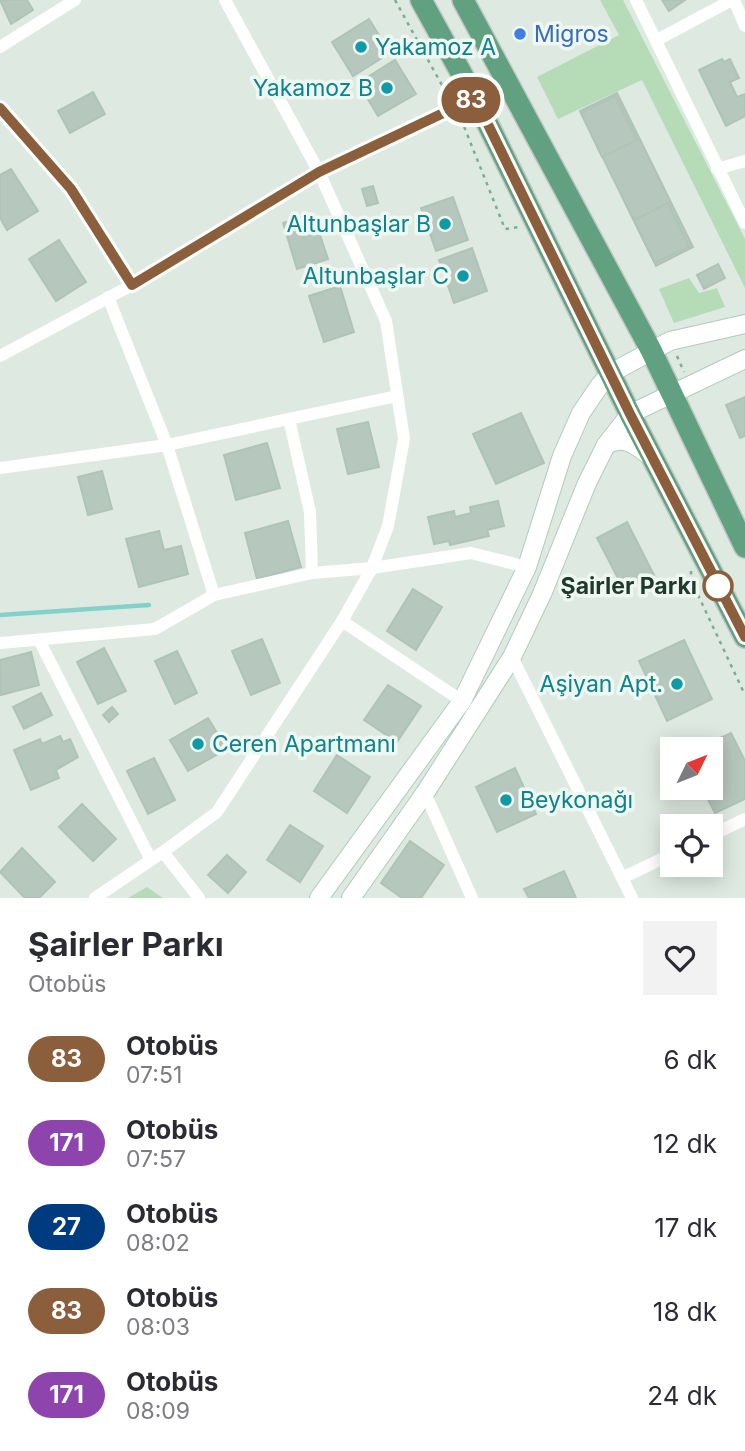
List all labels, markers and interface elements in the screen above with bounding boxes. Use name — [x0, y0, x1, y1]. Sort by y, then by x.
place label: Migros — [534, 20, 609, 48]
marker: Migros — [512, 26, 528, 42]
place label: Yakamoz A — [375, 33, 496, 61]
marker: Yakamoz A — [353, 39, 369, 55]
place label: Yakamoz B — [253, 74, 373, 102]
line badge: 83 — [440, 77, 503, 123]
marker: Yakamoz B — [379, 80, 395, 96]
text: 83 — [455, 85, 487, 114]
place label: Altunbaşlar B — [286, 210, 431, 238]
marker: Altunbaşlar B — [437, 216, 453, 232]
place label: Altunbaşlar C — [303, 262, 449, 290]
marker: Altunbaşlar C — [455, 268, 471, 284]
marker: Şairler Parkı — [703, 571, 733, 601]
place label: Şairler Parkı — [561, 572, 697, 600]
place label: Aşiyan Apt. — [540, 670, 663, 698]
marker: Aşiyan Apt. — [669, 676, 685, 692]
place label: Ceren Apartmanı — [212, 730, 396, 758]
marker: Ceren Apartmanı — [190, 736, 206, 752]
north arrow — [660, 737, 723, 800]
map controls — [660, 737, 723, 877]
place label: Beykonağı — [520, 786, 633, 814]
marker: Beykonağı — [498, 792, 514, 808]
button: locate — [660, 814, 723, 877]
button: heart — [643, 921, 717, 995]
text: Şairler Parkı — [28, 924, 224, 964]
text: Otobüs — [28, 970, 107, 998]
text: Otobüs — [126, 1030, 218, 1061]
text: 83 — [51, 1044, 82, 1073]
text: 6 dk — [663, 1044, 717, 1075]
text: 07:51 — [126, 1061, 182, 1089]
text: Otobüs — [126, 1114, 218, 1145]
text: 171 — [49, 1128, 84, 1157]
text: 12 dk — [653, 1128, 717, 1159]
text: 07:57 — [126, 1145, 186, 1173]
text: Otobüs — [126, 1198, 218, 1229]
text: 27 — [52, 1212, 81, 1241]
text: 17 dk — [654, 1212, 717, 1243]
text: 08:02 — [126, 1229, 190, 1257]
text: Otobüs — [126, 1282, 218, 1313]
text: 83 — [51, 1296, 82, 1325]
text: 18 dk — [653, 1296, 717, 1327]
text: 08:03 — [126, 1313, 190, 1341]
text: Otobüs — [126, 1366, 218, 1397]
text: 171 — [49, 1380, 84, 1409]
text: 24 dk — [647, 1380, 717, 1411]
text: 08:09 — [126, 1397, 190, 1425]

